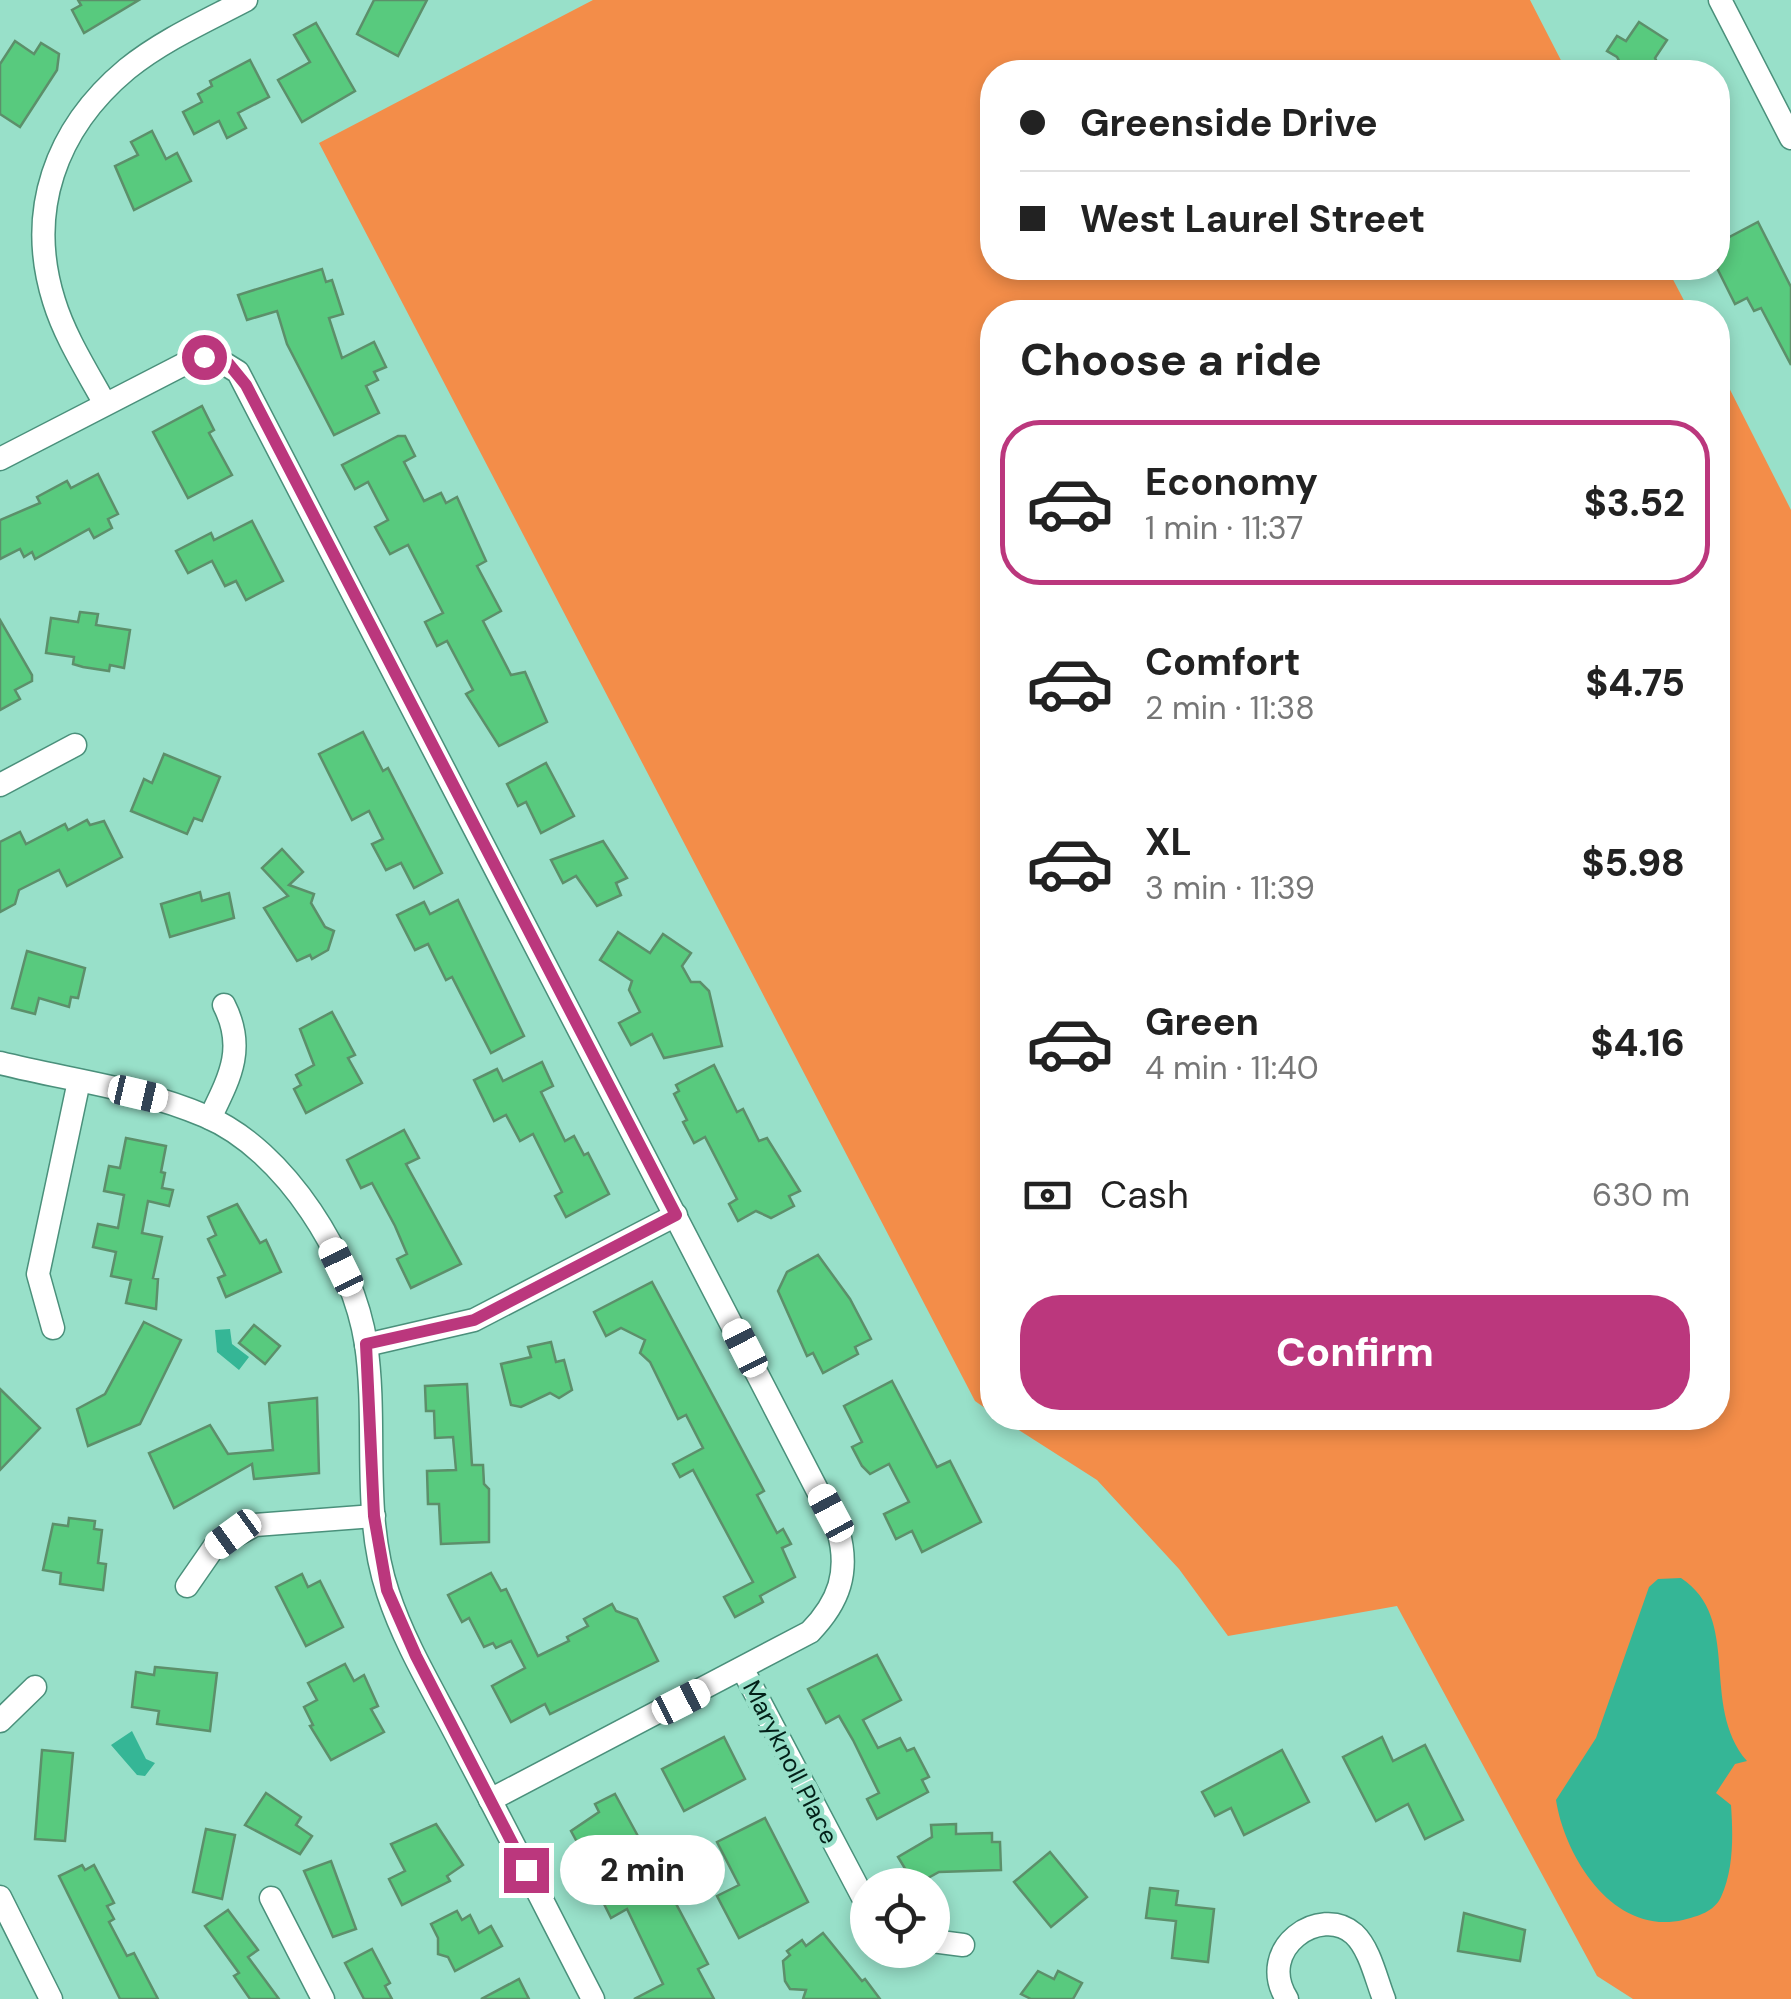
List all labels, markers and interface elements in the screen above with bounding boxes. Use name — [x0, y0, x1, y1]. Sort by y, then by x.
text: Greenside Drive — [1080, 98, 1378, 148]
text: West Laurel Street — [1080, 194, 1425, 244]
text: Choose a ride — [1020, 330, 1322, 389]
route start — [182, 335, 227, 380]
text: Economy — [1145, 457, 1318, 507]
icon: car — [1025, 458, 1115, 548]
text: $3.52 — [1584, 478, 1685, 528]
text: 1 min · 11:37 — [1145, 507, 1303, 549]
text: Comfort — [1145, 637, 1301, 687]
icon: car — [1025, 638, 1115, 728]
text: $4.75 — [1585, 658, 1685, 708]
text: 2 min · 11:38 — [1145, 687, 1315, 729]
text: XL — [1145, 817, 1192, 867]
icon: car — [1025, 818, 1115, 908]
text: $5.98 — [1582, 838, 1685, 888]
text: 3 min · 11:39 — [1145, 867, 1315, 909]
text: Green — [1145, 997, 1259, 1047]
icon: car — [1025, 998, 1115, 1088]
text: $4.16 — [1590, 1018, 1685, 1068]
text: 4 min · 11:40 — [1145, 1047, 1319, 1089]
car — [105, 1073, 171, 1115]
icon: cash — [1020, 1168, 1075, 1223]
text: Cash — [1100, 1170, 1189, 1220]
text: 630 m — [1592, 1174, 1690, 1216]
car — [314, 1233, 368, 1301]
button: Confirm — [1020, 1295, 1690, 1410]
car — [718, 1314, 772, 1382]
car — [804, 1479, 858, 1547]
car — [200, 1504, 266, 1564]
car — [647, 1675, 715, 1729]
street label: Maryknoll Place — [735, 1675, 846, 1850]
callout: 2 min — [561, 1835, 726, 1905]
route end — [504, 1848, 549, 1893]
text: 2 min — [600, 1849, 685, 1891]
map controls — [850, 1868, 950, 1968]
button: locate — [850, 1868, 950, 1968]

